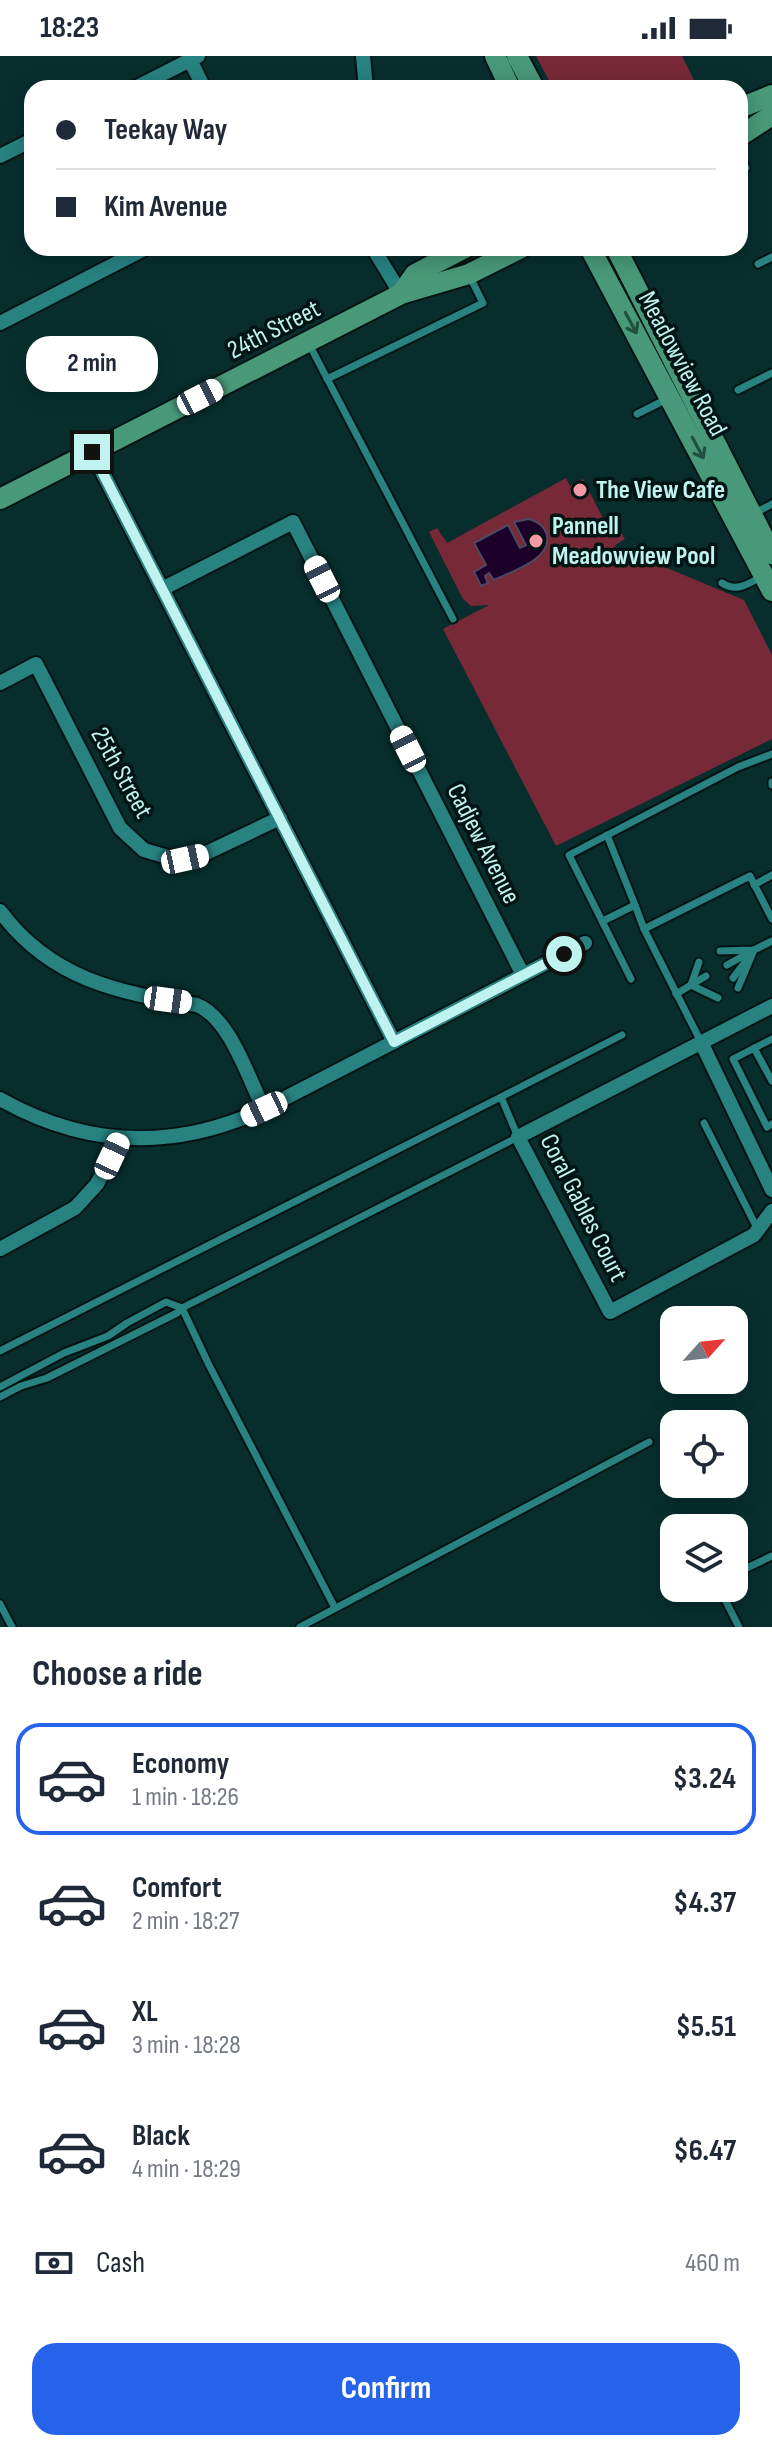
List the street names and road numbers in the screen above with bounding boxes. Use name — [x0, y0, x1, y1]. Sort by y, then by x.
street label: Meadowview Road — [631, 286, 733, 442]
street label: 24th Street — [223, 294, 325, 366]
street label: 25th Street — [83, 722, 159, 824]
street label: Cadjew Avenue — [440, 779, 526, 909]
street label: Coral Gables Court — [533, 1129, 633, 1287]

